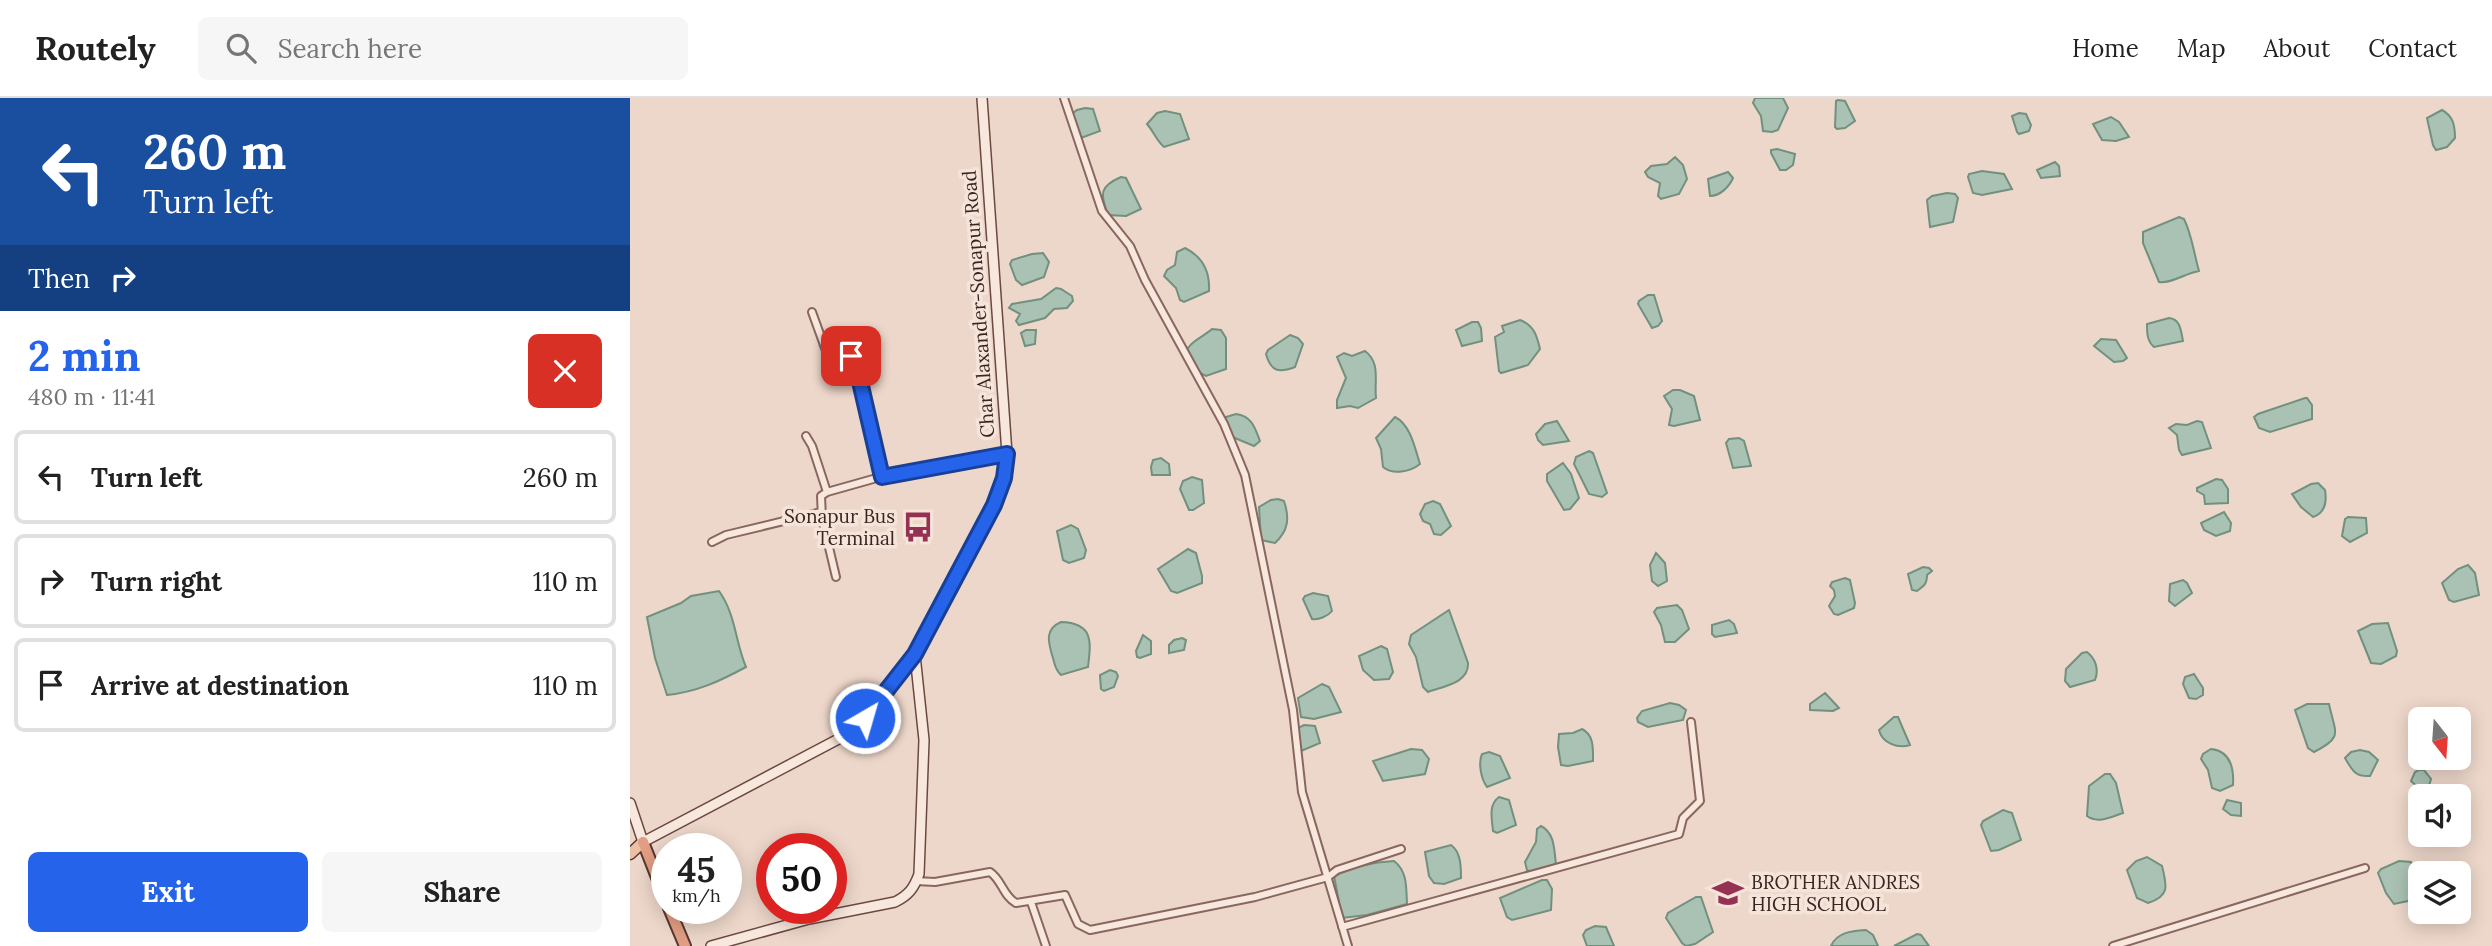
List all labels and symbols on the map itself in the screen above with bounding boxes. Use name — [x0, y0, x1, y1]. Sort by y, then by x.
street label: Char Alaxander-Sonapur Road — [957, 170, 999, 438]
pin — [821, 326, 881, 386]
place label: Sonapur Bus Terminal — [784, 504, 895, 550]
bus stop icon: Sonapur Bus Terminal — [901, 510, 935, 544]
position arrow — [828, 681, 902, 755]
north arrow — [2408, 707, 2471, 770]
speed limit sign: 50 — [756, 833, 847, 924]
place label: BROTHER ANDRES HIGH SCHOOL — [1751, 870, 1920, 916]
school or university icon: BROTHER ANDRES HIGH SCHOOL — [1711, 876, 1745, 910]

